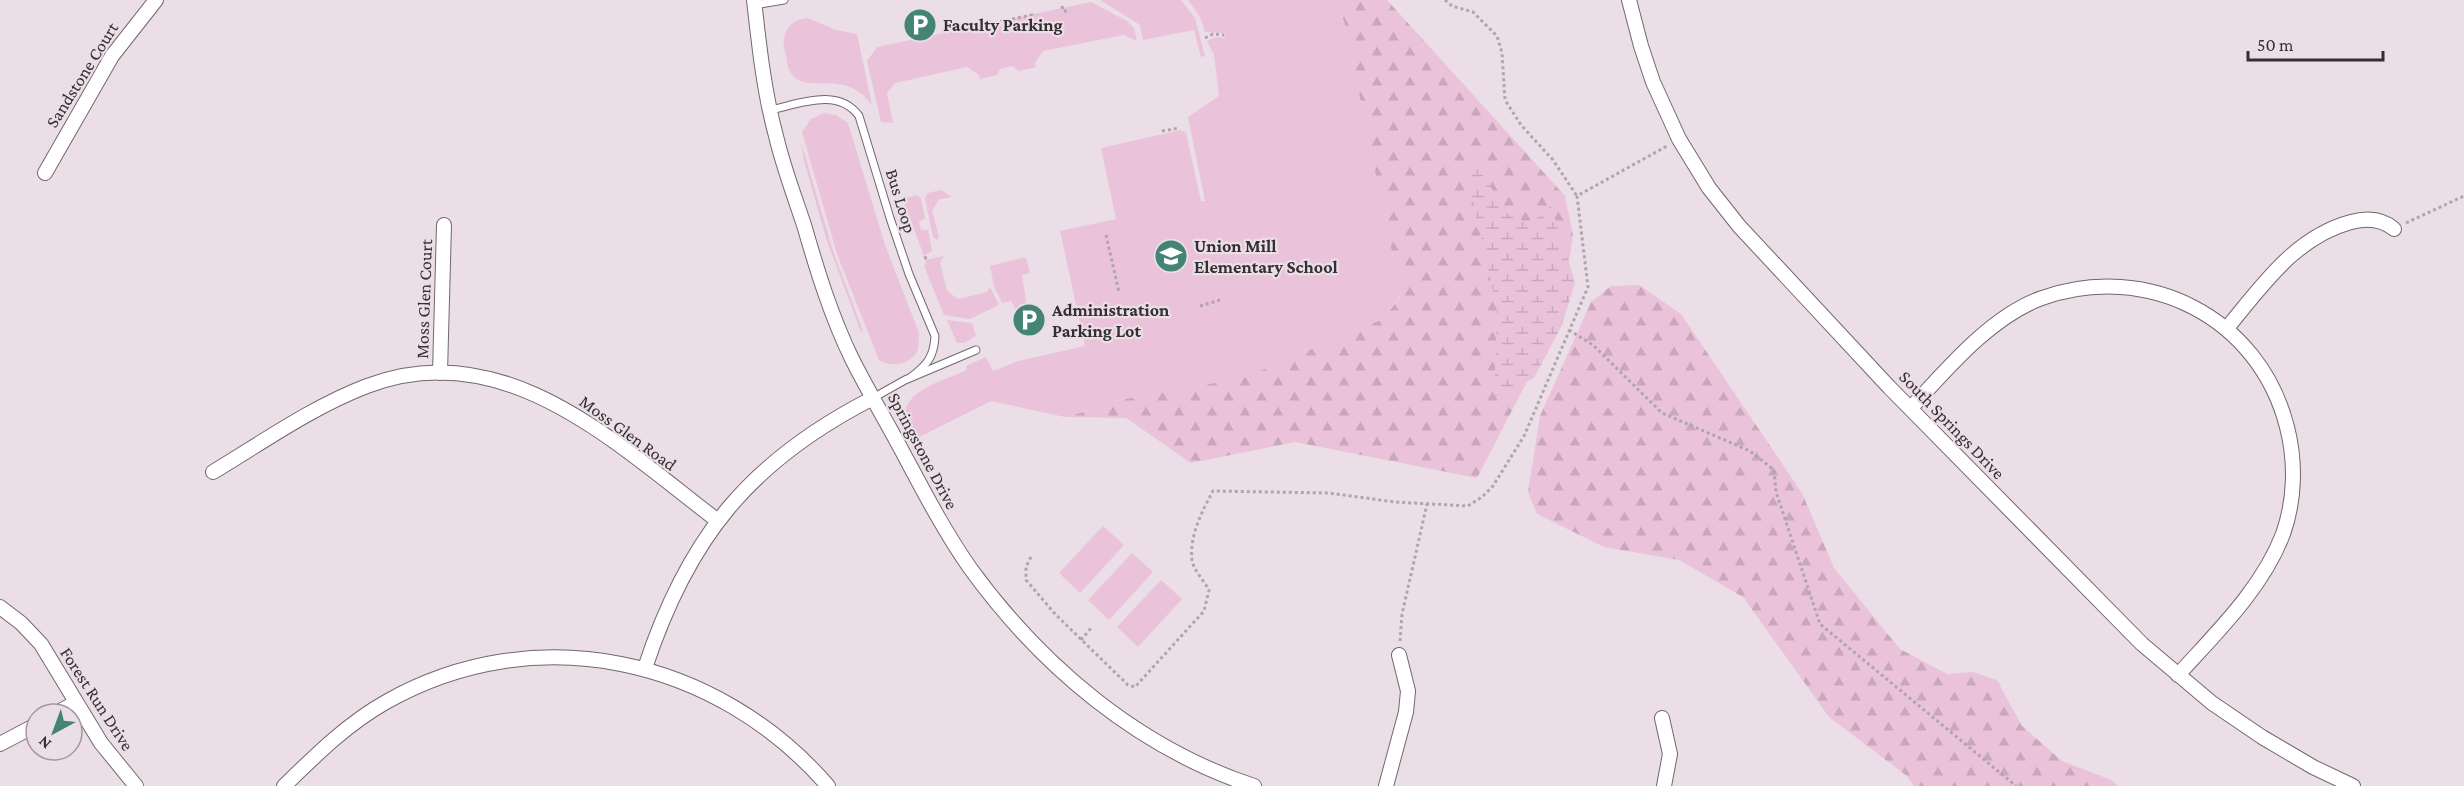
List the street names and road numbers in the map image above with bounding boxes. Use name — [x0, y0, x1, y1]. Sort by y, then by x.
street label: Sandstone Court — [42, 18, 123, 131]
street label: Bus Loop — [882, 166, 920, 236]
street label: Moss Glen Court — [412, 238, 436, 359]
street label: South Springs Drive — [1895, 367, 2009, 483]
street label: Springstone Drive — [884, 389, 962, 513]
street label: Moss Glen Road — [576, 391, 681, 475]
street label: Forest Run Drive — [56, 644, 138, 755]

